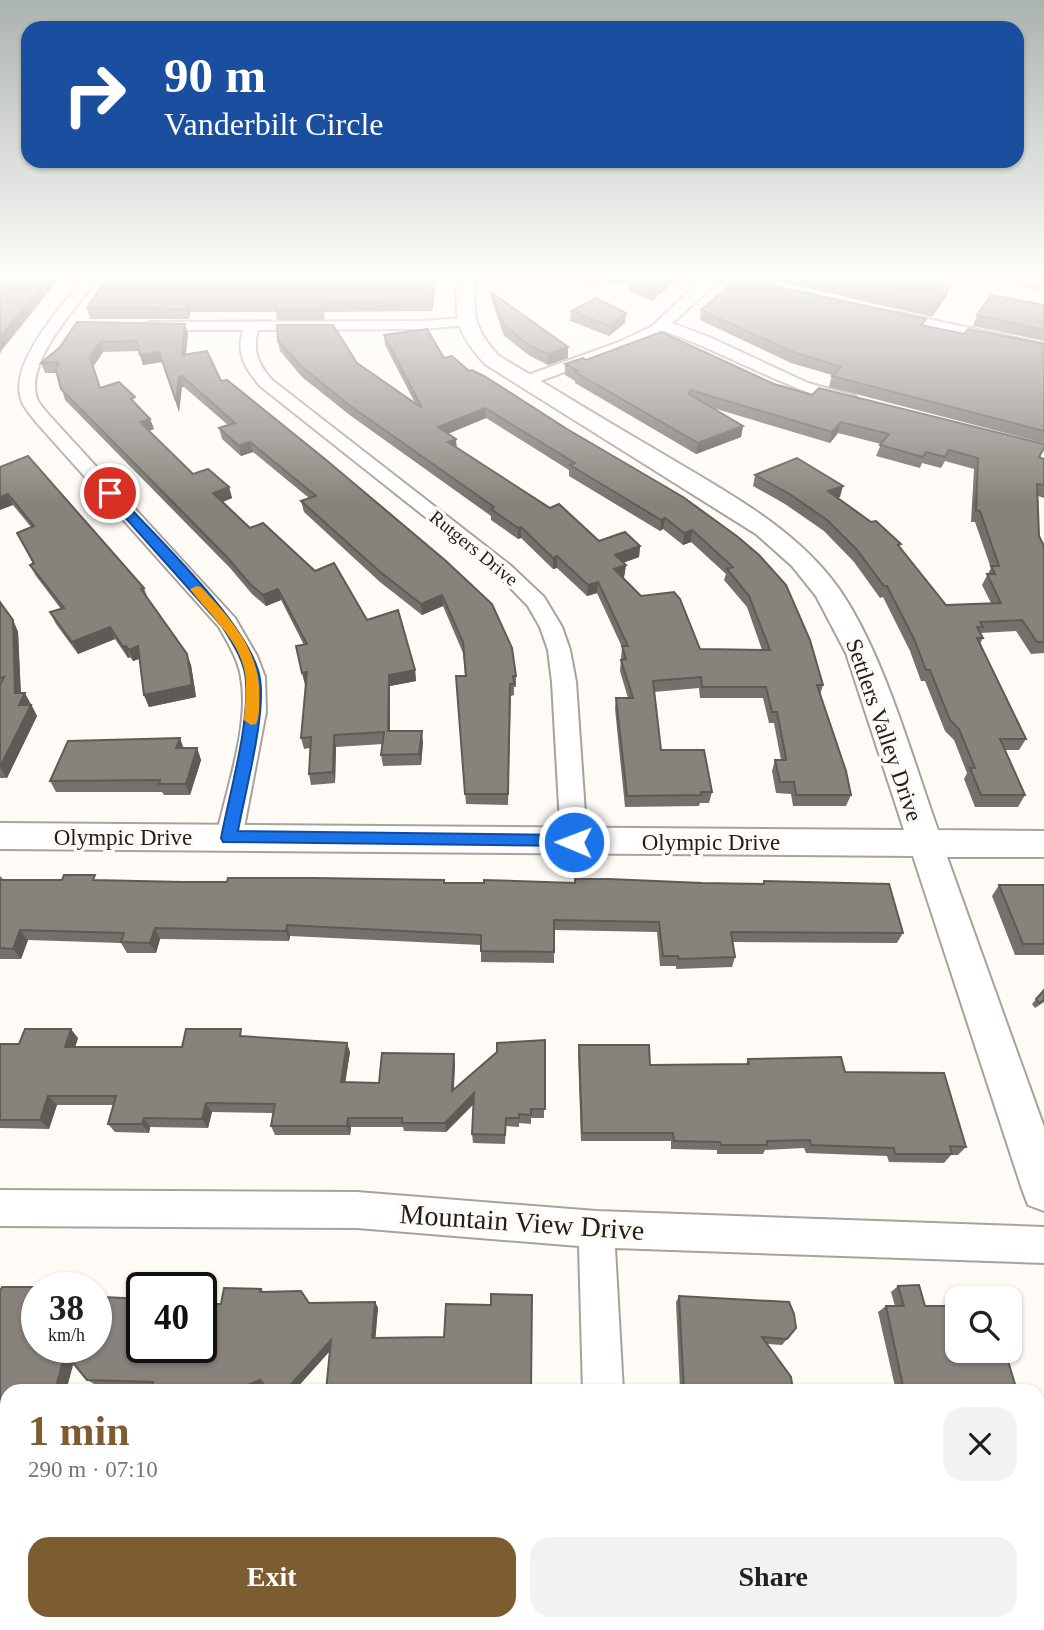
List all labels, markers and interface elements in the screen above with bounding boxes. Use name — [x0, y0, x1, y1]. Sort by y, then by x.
text: 90 m — [164, 48, 266, 103]
icon: right — [49, 49, 140, 140]
text: Vanderbilt Circle — [164, 106, 383, 142]
pin — [80, 463, 140, 523]
icon: arrive — [91, 474, 129, 512]
street label: Rutgers Drive — [426, 506, 522, 590]
street label: Settlers Valley Drive — [841, 636, 927, 824]
position arrow — [537, 805, 611, 879]
street label: Olympic Drive — [54, 825, 192, 850]
street label: Olympic Drive — [642, 830, 780, 855]
street label: Mountain View Drive — [399, 1198, 645, 1246]
speed limit sign: 40 — [126, 1272, 217, 1363]
map controls — [945, 1286, 1022, 1363]
button: search — [945, 1286, 1022, 1363]
text: 38 — [49, 1289, 84, 1328]
text: km/h — [48, 1325, 85, 1345]
button: close — [943, 1407, 1017, 1481]
text: 1 min — [28, 1408, 130, 1454]
text: 290 m · 07:10 — [28, 1457, 158, 1482]
button: Exit — [28, 1537, 516, 1617]
button: Share — [530, 1537, 1017, 1617]

